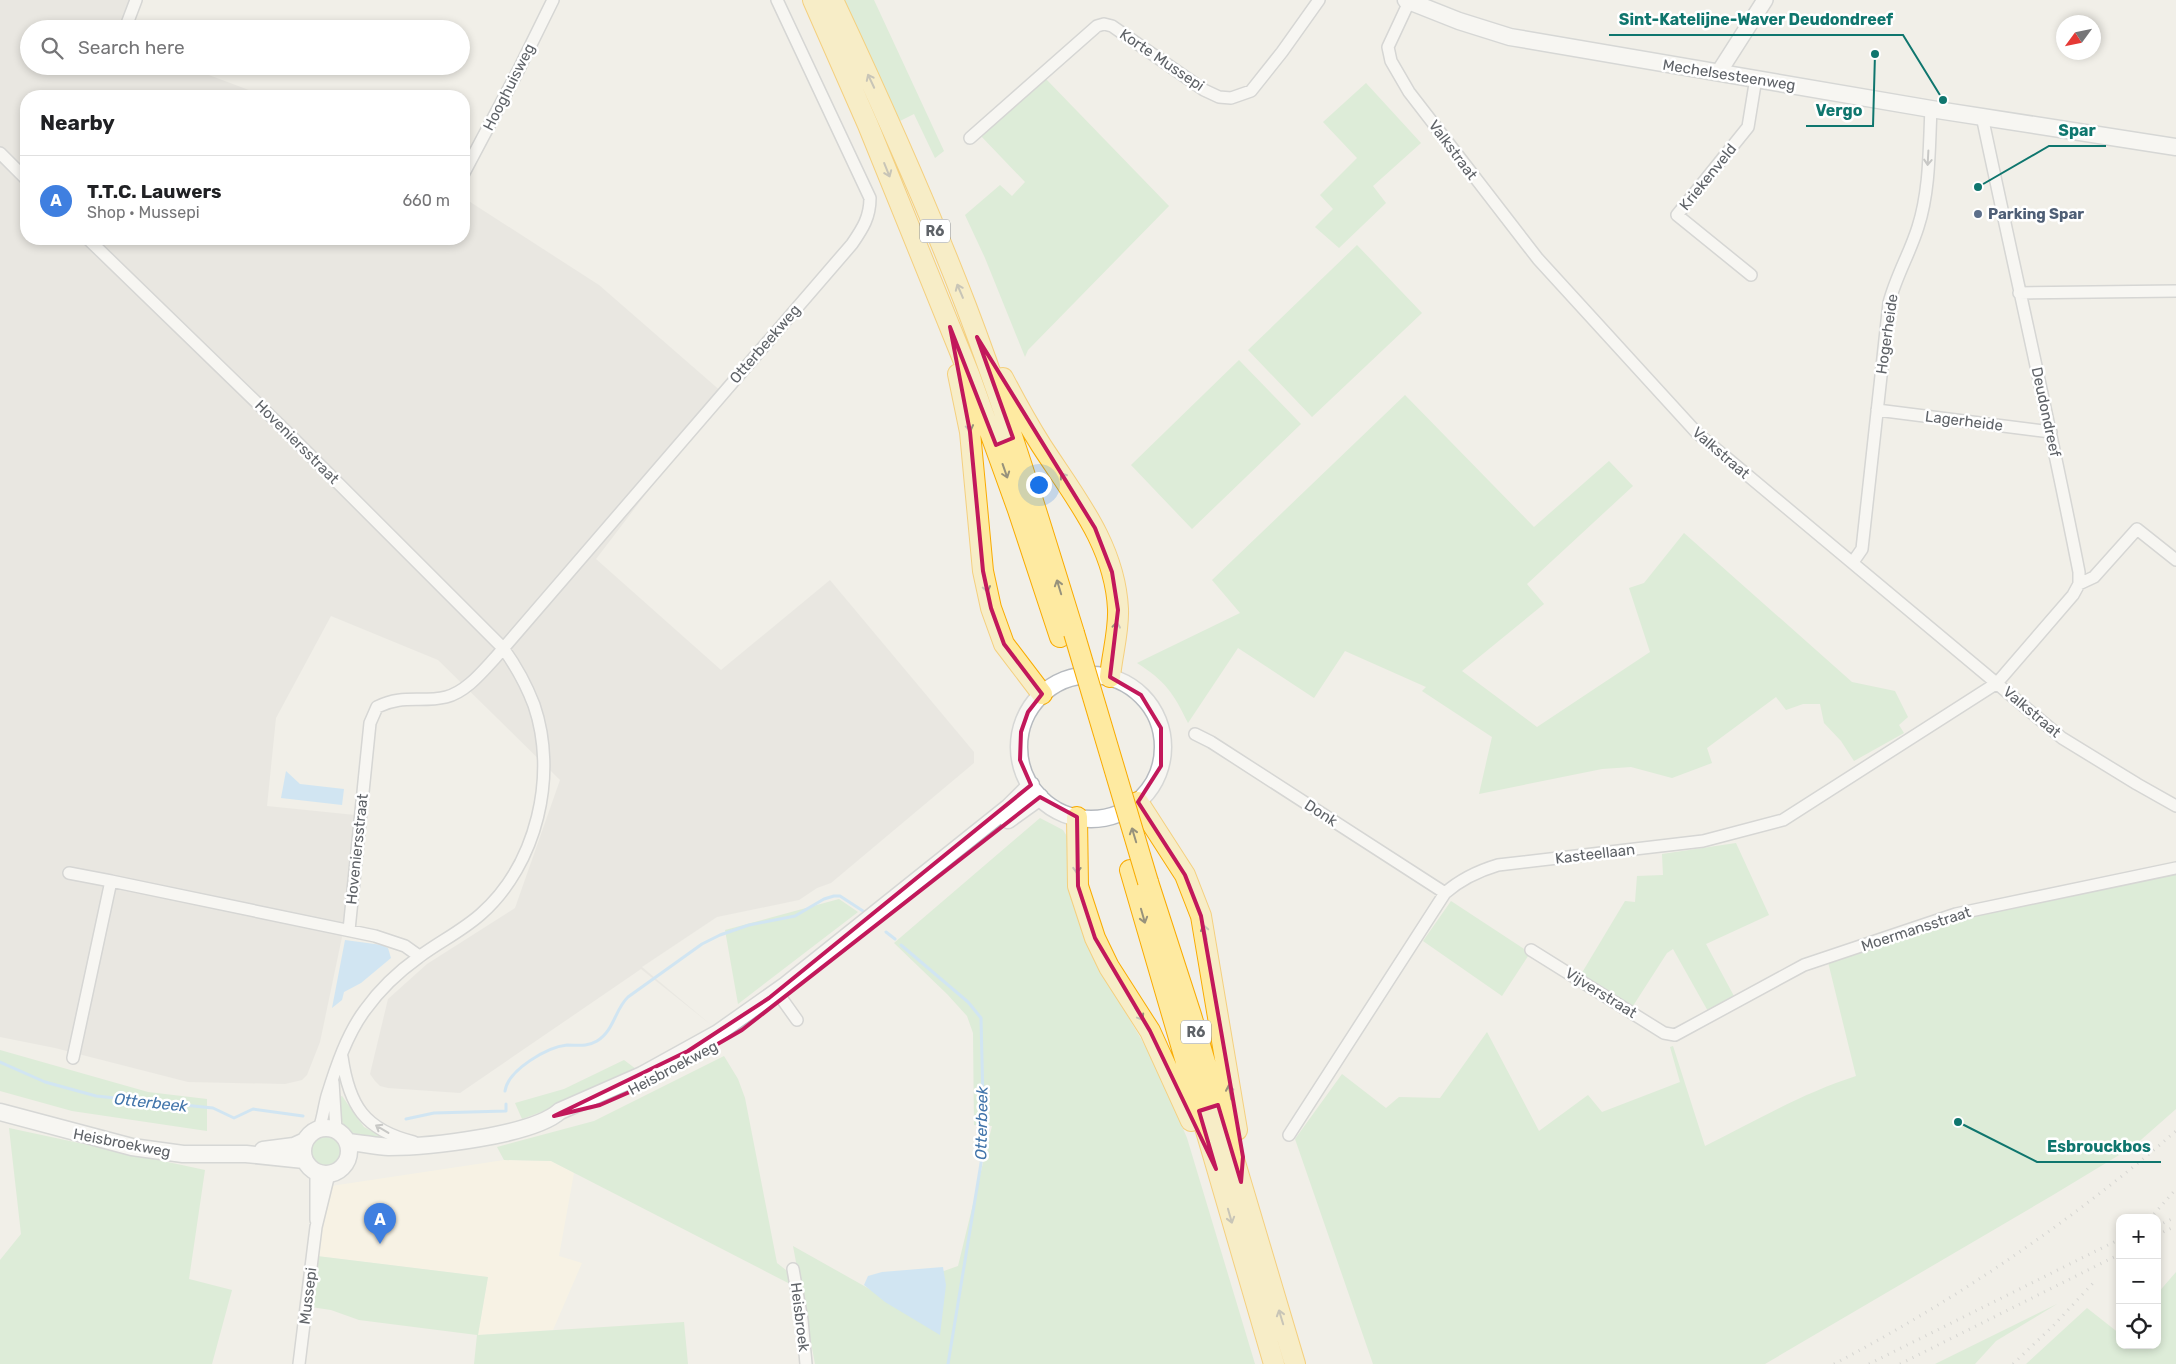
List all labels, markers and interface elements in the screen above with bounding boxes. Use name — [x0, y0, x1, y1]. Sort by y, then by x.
callout: Sint-Katelijne-Waver Deudondreef — [1609, 4, 1903, 35]
text: Sint-Katelijne-Waver Deudondreef — [1619, 10, 1894, 29]
north arrow — [2056, 15, 2101, 60]
search box — [20, 20, 470, 75]
street label: Korte Mussepi — [1116, 25, 1208, 95]
icon: search — [38, 34, 66, 62]
text: Search here — [78, 36, 185, 59]
street label: Hooghuisweg — [479, 40, 539, 134]
street label: Mechelsesteenweg — [1661, 56, 1797, 94]
one-way arrow — [865, 74, 875, 89]
callout: Vergo — [1806, 95, 1873, 126]
text: Vergo — [1816, 101, 1863, 120]
text: Nearby — [40, 110, 115, 135]
callout: Spar — [2049, 115, 2106, 146]
street label: Valkstraat — [1425, 117, 1481, 183]
text: Spar — [2058, 121, 2096, 140]
street label: Kriekenveld — [1676, 140, 1740, 214]
one-way arrow — [1924, 150, 1933, 166]
one-way arrow — [883, 163, 892, 178]
text: T.T.C. Lauwers — [87, 180, 222, 203]
text: A — [50, 191, 62, 210]
text: 660 m — [402, 191, 450, 210]
text: Shop · Mussepi — [87, 203, 200, 222]
place label: Parking Spar — [1988, 205, 2084, 223]
marker: Parking Spar — [1972, 208, 1984, 220]
road number: R6 — [920, 220, 950, 242]
one-way arrow — [954, 284, 964, 299]
street label: Hogerheide — [1872, 293, 1902, 375]
street label: Otterbeekweg — [726, 301, 804, 387]
street label: Deudondreef — [2028, 365, 2064, 459]
street label: Hoveniersstraat — [251, 396, 343, 488]
street label: Lagerheide — [1924, 407, 2004, 435]
one-way arrow — [964, 415, 974, 431]
street label: Valkstraat — [1689, 423, 1753, 483]
one-way arrow — [1000, 463, 1010, 479]
your location — [1026, 472, 1052, 498]
one-way arrow — [1060, 472, 1070, 486]
one-way arrow — [982, 577, 991, 593]
one-way arrow — [1054, 579, 1064, 595]
one-way arrow — [1111, 621, 1121, 637]
street label: Valkstraat — [1999, 683, 2065, 741]
street label: Hoveniersstraat — [342, 793, 372, 905]
street label: Donk — [1301, 796, 1341, 830]
one-way arrow — [1128, 828, 1138, 844]
street label: Kasteellaan — [1554, 840, 1636, 868]
one-way arrow — [1072, 858, 1082, 874]
street label: Moermansstraat — [1859, 903, 1973, 955]
one-way arrow — [1139, 908, 1148, 924]
one-way arrow — [1200, 924, 1209, 940]
street label: Vijverstraat — [1562, 964, 1640, 1022]
one-way arrow — [1134, 1006, 1144, 1020]
road number: R6 — [1181, 1020, 1211, 1044]
street label: Heisbroekweg — [625, 1037, 721, 1099]
water label: Otterbeek — [971, 1085, 992, 1160]
one-way arrow — [1224, 1085, 1234, 1101]
water label: Otterbeek — [113, 1089, 189, 1116]
one-way arrow — [375, 1123, 389, 1133]
street label: Heisbroekweg — [72, 1125, 172, 1161]
callout: Esbrouckbos — [2037, 1131, 2161, 1162]
text: Esbrouckbos — [2047, 1137, 2151, 1156]
pin: A — [364, 1203, 396, 1244]
one-way arrow — [1225, 1207, 1235, 1223]
map controls — [2116, 1214, 2161, 1349]
button: + — [2116, 1214, 2161, 1259]
button: − — [2116, 1259, 2161, 1304]
street label: Mussepi — [296, 1267, 320, 1325]
street label: Heisbroek — [787, 1281, 813, 1353]
button: locate — [2116, 1304, 2161, 1349]
one-way arrow — [1276, 1310, 1286, 1326]

